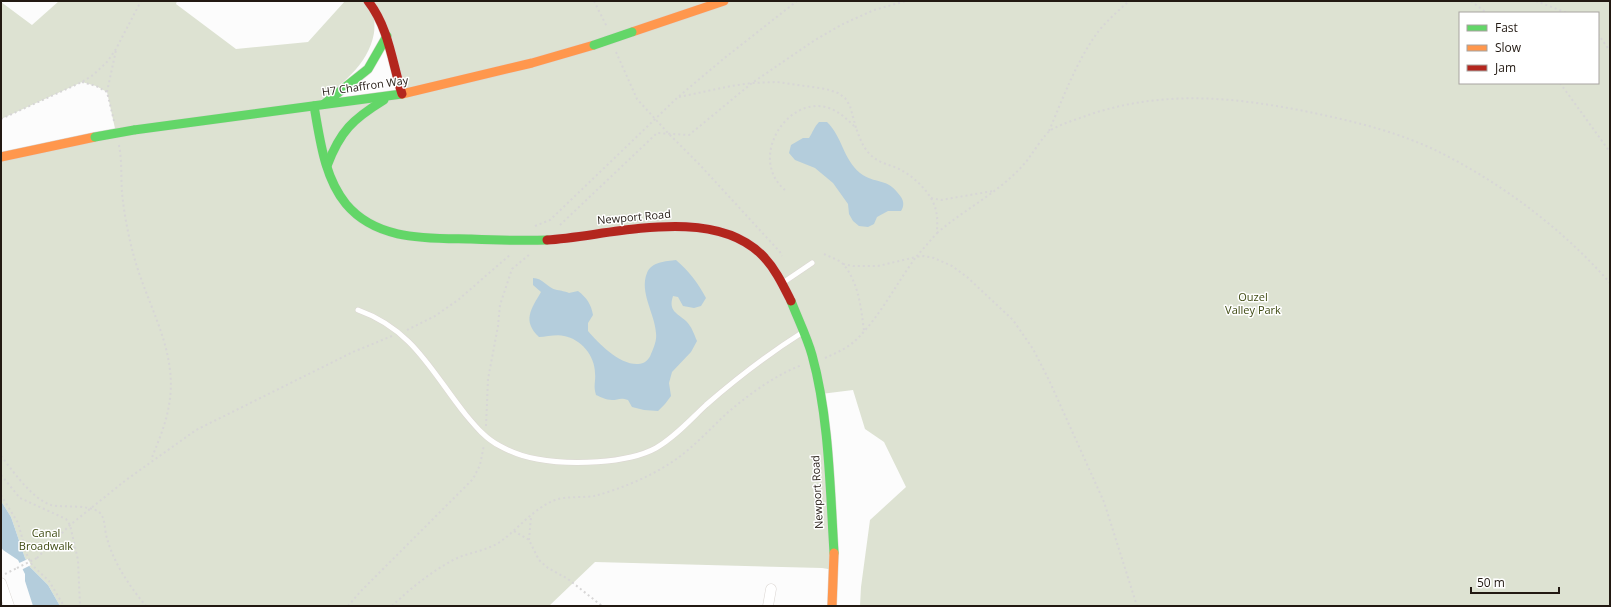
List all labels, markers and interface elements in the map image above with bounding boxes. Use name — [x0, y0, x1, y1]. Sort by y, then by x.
legend — [1459, 12, 1599, 84]
text: Fast — [1495, 19, 1518, 36]
text: Slow — [1495, 39, 1522, 56]
text: Jam — [1494, 59, 1516, 76]
street label: H7 Chaffron Way — [321, 72, 410, 99]
street label: Newport Road — [597, 206, 671, 227]
park label: Ouzel Valley Park — [1225, 289, 1281, 317]
street label: Newport Road — [807, 455, 826, 529]
park label: Canal Broadwalk — [19, 525, 73, 553]
scale bar — [1471, 569, 1559, 595]
text: 50 m — [1477, 574, 1505, 591]

